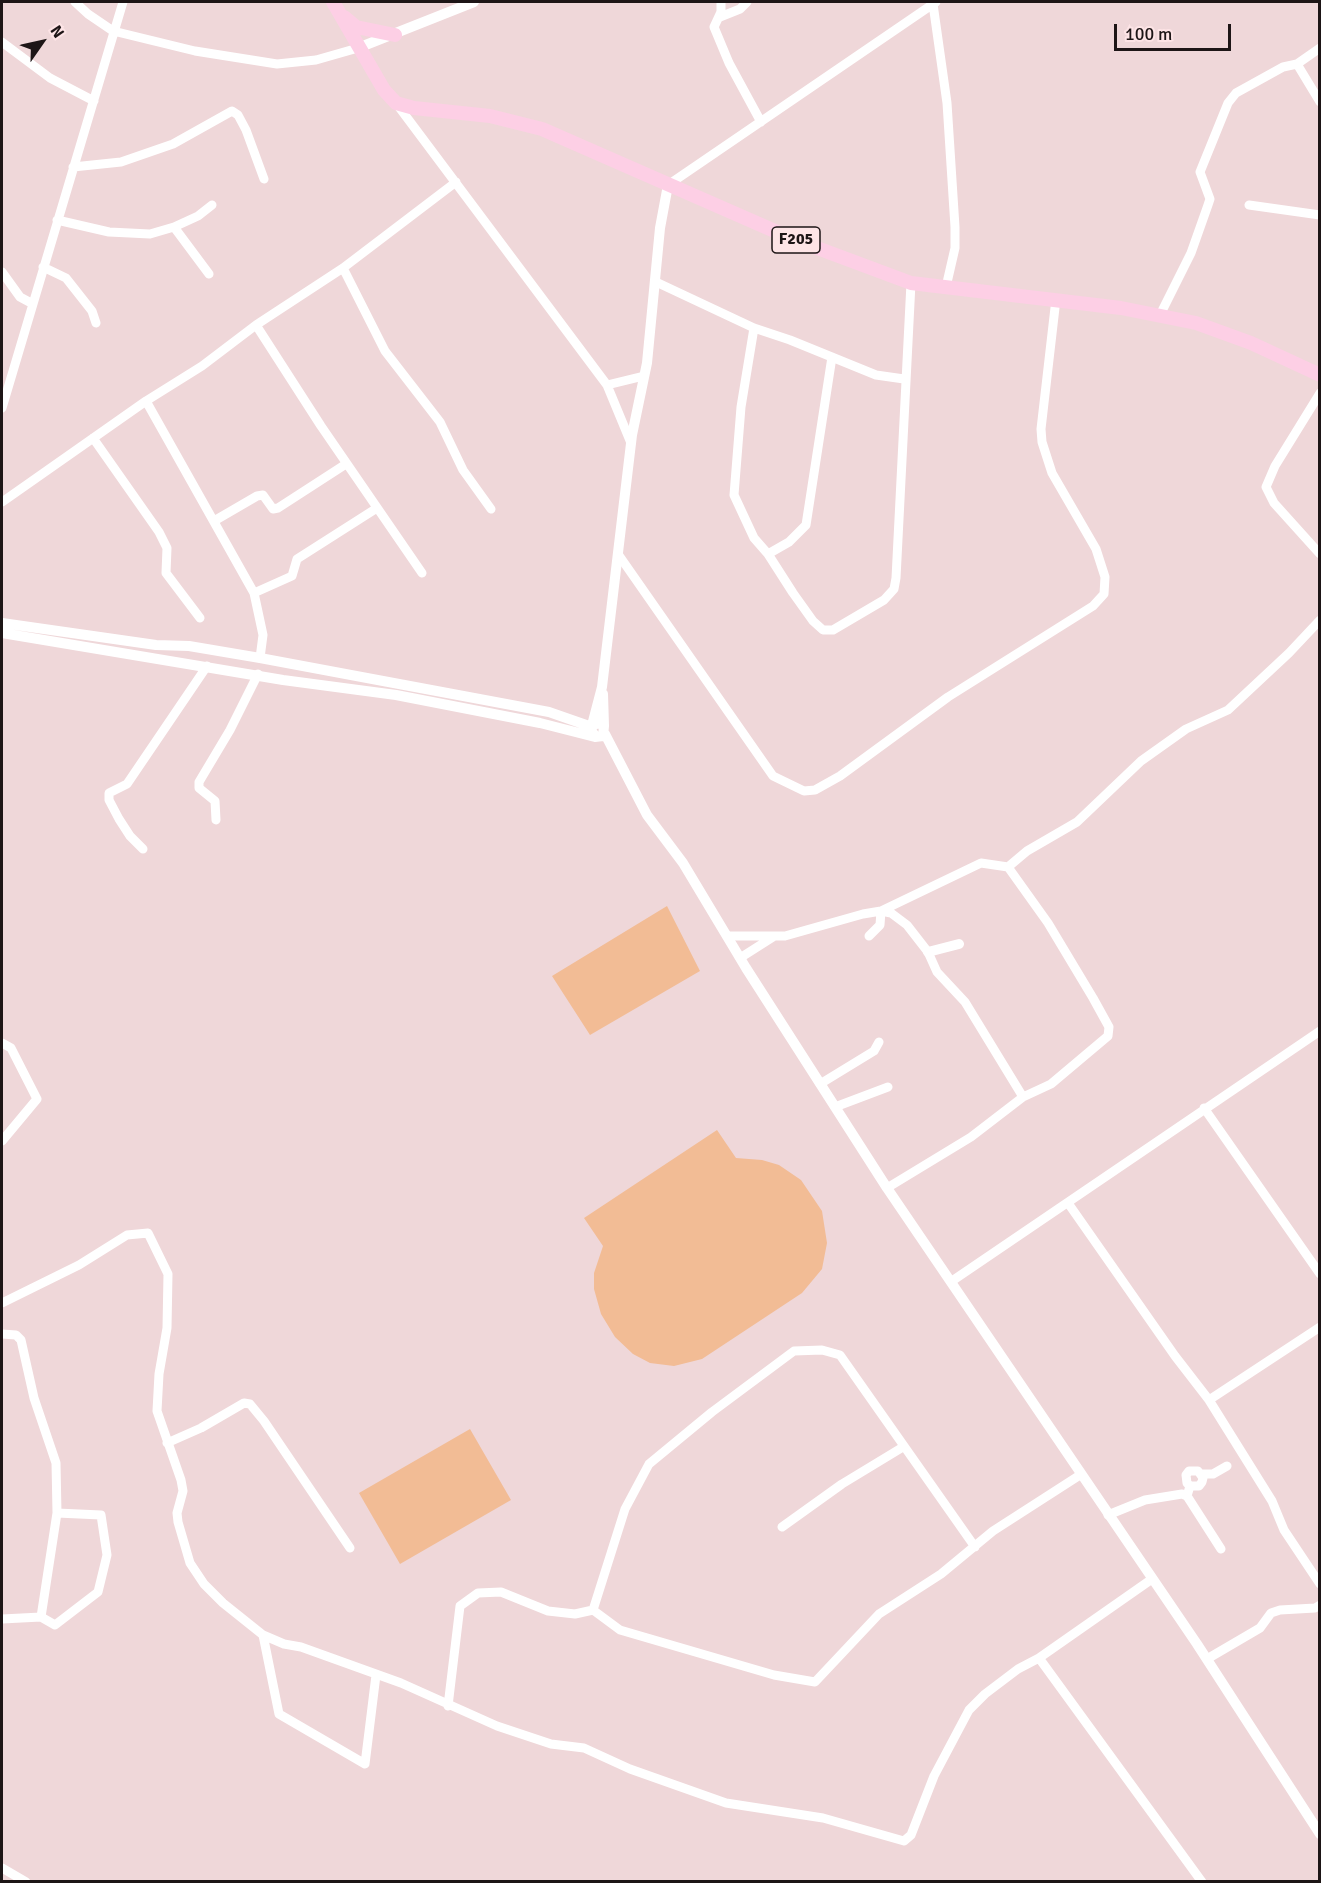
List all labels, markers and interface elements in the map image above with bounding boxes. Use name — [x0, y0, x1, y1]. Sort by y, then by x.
north arrow — [12, 12, 72, 72]
scale bar — [1117, 12, 1234, 50]
text: N — [46, 22, 68, 42]
text: 100 m — [1125, 23, 1172, 45]
road number: F205 — [772, 227, 820, 253]

